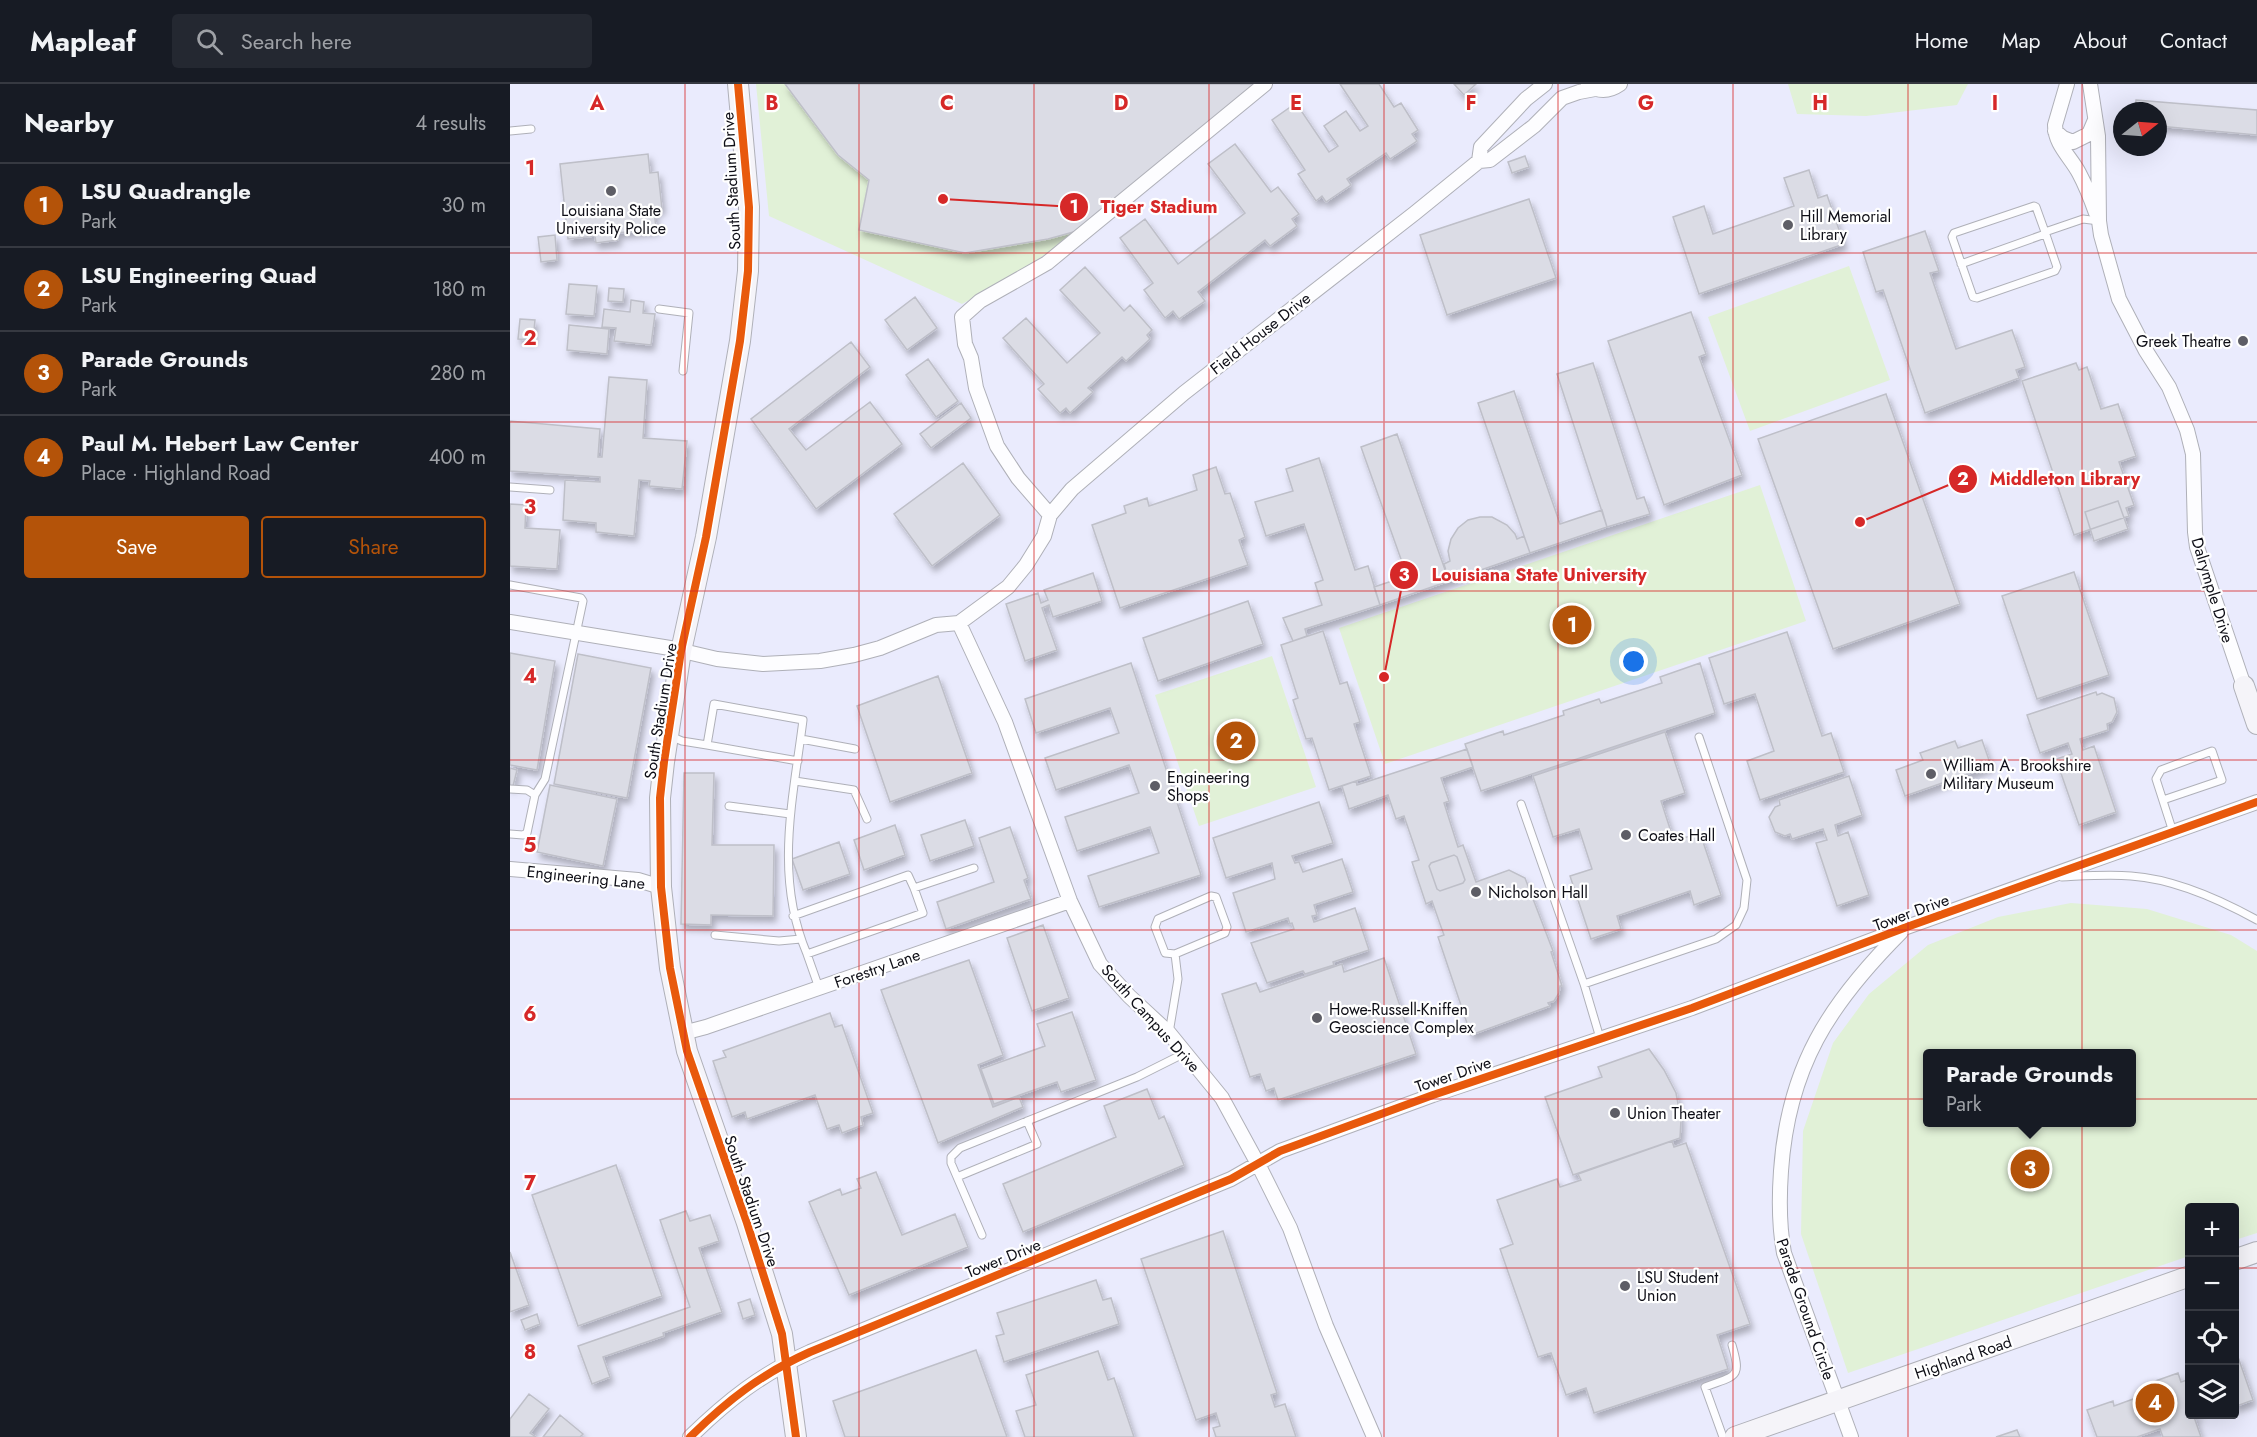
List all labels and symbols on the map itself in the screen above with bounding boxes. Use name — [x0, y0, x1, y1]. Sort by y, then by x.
text: A — [589, 89, 605, 118]
text: B — [765, 89, 779, 118]
text: C — [940, 89, 954, 118]
text: D — [1114, 89, 1128, 118]
text: E — [1290, 89, 1302, 118]
text: F — [1465, 89, 1477, 118]
text: G — [1638, 89, 1654, 118]
text: H — [1812, 89, 1828, 118]
text: I — [1992, 89, 1998, 118]
north arrow — [2113, 102, 2167, 156]
street label: South Stadium Drive — [716, 112, 747, 250]
text: 1 — [525, 154, 535, 183]
marker: Louisiana State University Police — [604, 184, 618, 198]
callout: Tiger Stadium — [1059, 189, 1230, 225]
text: 1 — [1069, 194, 1079, 220]
text: Tiger Stadium — [1100, 194, 1218, 220]
place label: Louisiana State University Police — [556, 199, 666, 240]
place label: Hill Memorial Library — [1800, 205, 1891, 246]
marker: Hill Memorial Library — [1781, 218, 1795, 232]
street label: Field House Drive — [1205, 287, 1315, 380]
text: 2 — [523, 324, 537, 353]
place label: Greek Theatre — [2136, 330, 2231, 353]
marker: Greek Theatre — [2236, 334, 2250, 348]
callout: Middleton Library — [1948, 461, 2152, 497]
text: 2 — [1957, 466, 1969, 492]
text: Middleton Library — [1990, 466, 2141, 492]
text: 3 — [524, 493, 536, 522]
street label: Dalrymple Drive — [2186, 535, 2239, 646]
callout: Louisiana State University — [1389, 557, 1658, 593]
text: 3 — [1398, 562, 1410, 588]
text: Louisiana State University — [1431, 562, 1647, 588]
pin: 1 — [1552, 602, 1592, 648]
street label: South Stadium Drive — [638, 641, 683, 781]
your location — [1619, 647, 1648, 676]
text: 4 — [523, 662, 537, 691]
pin: 2 — [1216, 718, 1256, 764]
place label: William A. Brookshire Military Museum — [1943, 754, 2091, 795]
place label: Engineering Shops — [1167, 766, 1250, 807]
marker: William A. Brookshire Military Museum — [1924, 767, 1938, 781]
marker: Engineering Shops — [1148, 779, 1162, 793]
place label: Coates Hall — [1638, 824, 1715, 847]
marker: Coates Hall — [1619, 828, 1633, 842]
text: 5 — [524, 831, 537, 860]
street label: Engineering Lane — [526, 860, 646, 895]
place label: Nicholson Hall — [1488, 881, 1588, 904]
marker: Nicholson Hall — [1469, 885, 1483, 899]
street label: Tower Drive — [1870, 888, 1952, 937]
street label: Forestry Lane — [831, 943, 923, 994]
street label: South Campus Drive — [1096, 959, 1205, 1077]
place label: Howe-Russell-Kniffen Geoscience Complex — [1329, 998, 1474, 1039]
text: 6 — [523, 1000, 537, 1029]
marker: Howe-Russell-Kniffen Geoscience Complex — [1310, 1011, 1324, 1025]
street label: Tower Drive — [1412, 1051, 1494, 1098]
place label: Union Theater — [1627, 1102, 1721, 1125]
marker: Union Theater — [1608, 1106, 1622, 1120]
street label: South Stadium Drive — [718, 1132, 785, 1270]
pin: 3 — [2010, 1146, 2050, 1192]
text: 7 — [524, 1169, 537, 1198]
street label: Tower Drive — [962, 1233, 1044, 1284]
street label: Parade Ground Circle — [1771, 1235, 1841, 1383]
place label: LSU Student Union — [1637, 1266, 1719, 1307]
marker: LSU Student Union — [1618, 1279, 1632, 1293]
street label: Highland Road — [1912, 1330, 2015, 1385]
text: 8 — [524, 1338, 536, 1367]
pin: 4 — [2136, 1380, 2174, 1426]

